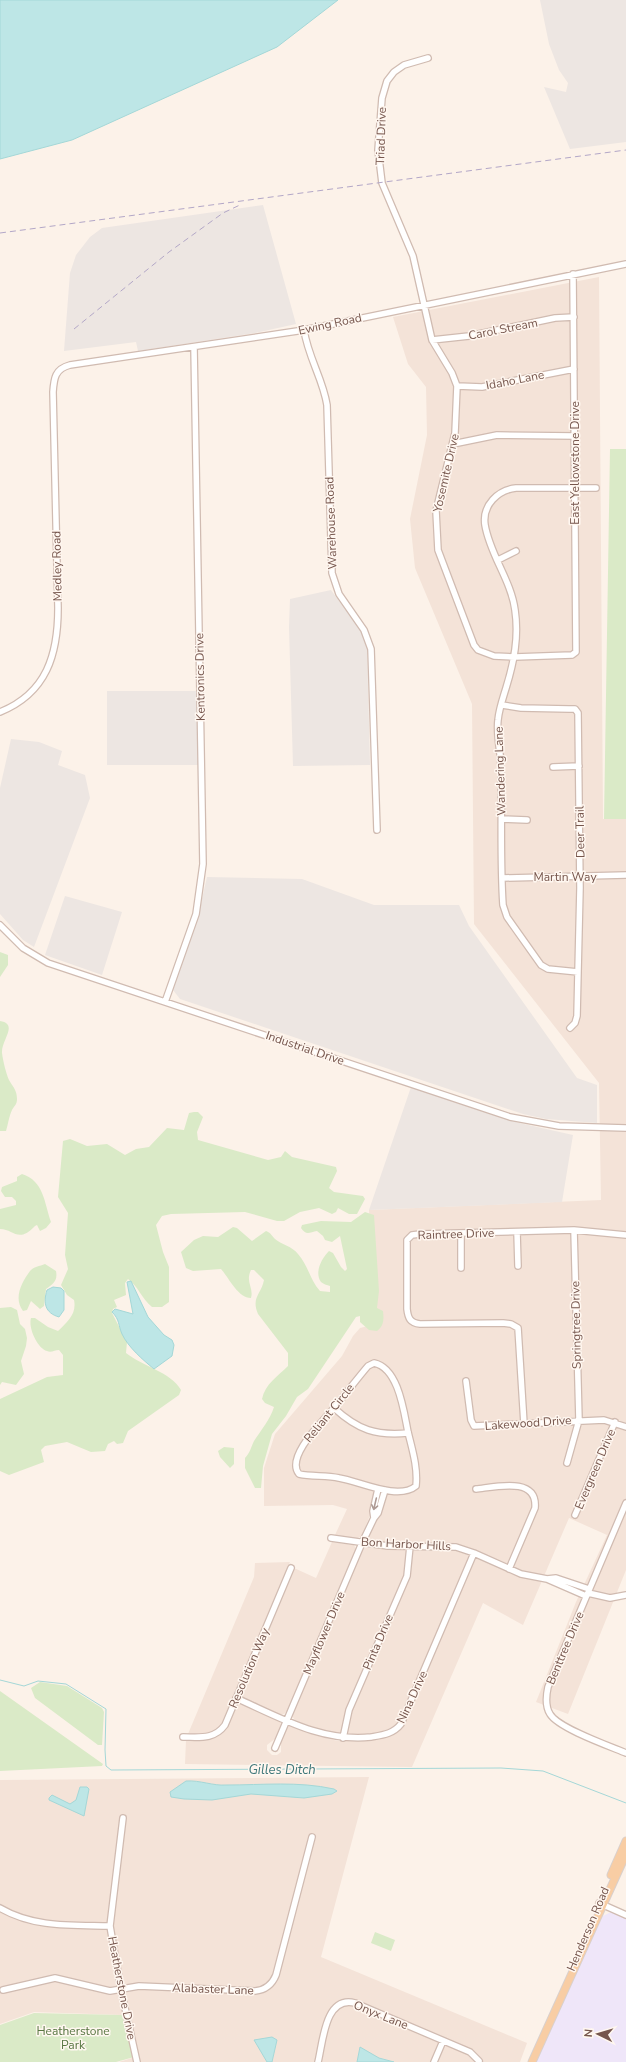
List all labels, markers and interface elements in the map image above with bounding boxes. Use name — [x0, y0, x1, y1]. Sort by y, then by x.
street label: Triad Drive — [372, 107, 390, 165]
street label: Ewing Road — [297, 309, 363, 339]
street label: Carol Stream — [467, 314, 539, 344]
street label: Idaho Lane — [484, 367, 546, 393]
street label: East Yellowstone Drive — [567, 401, 583, 525]
street label: Yosemite Drive — [429, 432, 463, 515]
street label: Warehouse Road — [321, 476, 341, 570]
street label: Medley Road — [48, 531, 66, 601]
street label: Kentronics Drive — [191, 633, 209, 721]
street label: Wandering Lane — [490, 726, 510, 816]
street label: Deer Trail — [572, 805, 588, 858]
street label: Martin Way — [533, 869, 597, 885]
street label: Industrial Drive — [264, 1027, 346, 1069]
street label: Raintree Drive — [417, 1225, 495, 1243]
street label: Springtree Drive — [567, 1281, 585, 1369]
street label: Reliant Circle — [300, 1380, 358, 1446]
street label: Lakewood Drive — [484, 1412, 572, 1434]
street label: Evergreen Drive — [571, 1426, 619, 1512]
one-way arrow — [370, 1497, 378, 1510]
street label: Bon Harbor Hills — [361, 1534, 452, 1554]
street label: Mayflower Drive — [299, 1589, 349, 1677]
street label: Benttree Drive — [542, 1609, 588, 1687]
street label: Pinta Drive — [359, 1612, 397, 1672]
street label: Resolution Way — [225, 1625, 273, 1711]
street label: Nina Drive — [393, 1668, 431, 1726]
water label: Gilles Ditch — [248, 1761, 316, 1779]
street label: Henderson Road — [563, 1884, 613, 1974]
street label: Heatherstone Drive — [104, 1935, 140, 2041]
street label: Alabaster Lane — [172, 1980, 254, 1998]
street label: Onyx Lane — [351, 1997, 411, 2033]
north arrow — [578, 2014, 618, 2054]
park label: Heatherstone Park — [36, 2023, 110, 2053]
text: N — [581, 2028, 596, 2038]

